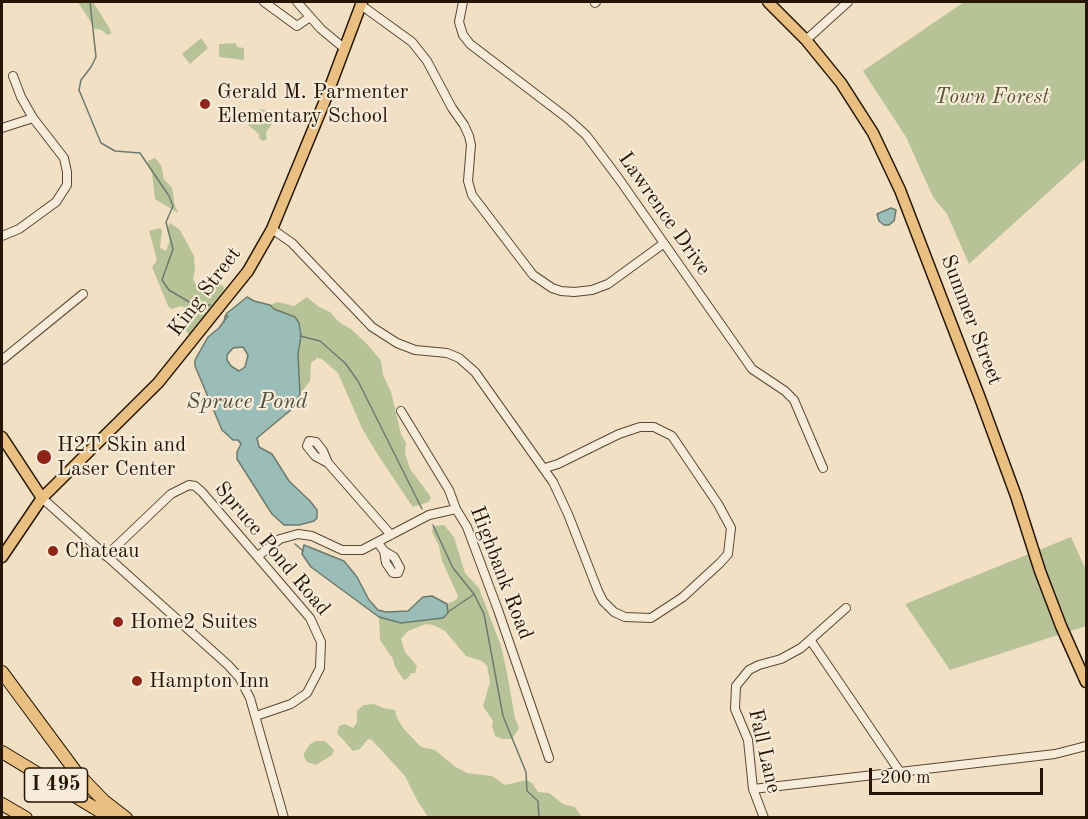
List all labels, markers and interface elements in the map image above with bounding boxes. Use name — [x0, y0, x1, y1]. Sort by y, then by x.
place label: Gerald M. Parmenter Elementary School — [217, 79, 408, 129]
park label: Town Forest — [935, 84, 1049, 110]
marker: Gerald M. Parmenter Elementary School — [198, 97, 212, 111]
street label: Lawrence Drive — [612, 147, 716, 281]
street label: King Street — [163, 242, 247, 342]
street label: Summer Street — [935, 251, 1007, 389]
water label: Spruce Pond — [187, 389, 307, 415]
place label: H2T Skin and Laser Center — [57, 432, 186, 482]
marker: H2T Skin and Laser Center — [35, 448, 53, 466]
street label: Spruce Pond Road — [209, 477, 335, 621]
street label: Highbank Road — [464, 503, 538, 643]
place label: Chateau — [65, 538, 139, 564]
marker: Chateau — [46, 544, 60, 558]
place label: Home2 Suites — [130, 609, 257, 635]
marker: Home2 Suites — [111, 615, 125, 629]
place label: Hampton Inn — [149, 668, 269, 694]
marker: Hampton Inn — [130, 674, 144, 688]
street label: Fall Lane — [742, 706, 786, 796]
scale bar — [872, 756, 1046, 794]
road number: I 495 — [25, 768, 88, 802]
text: 200 m — [880, 769, 931, 787]

